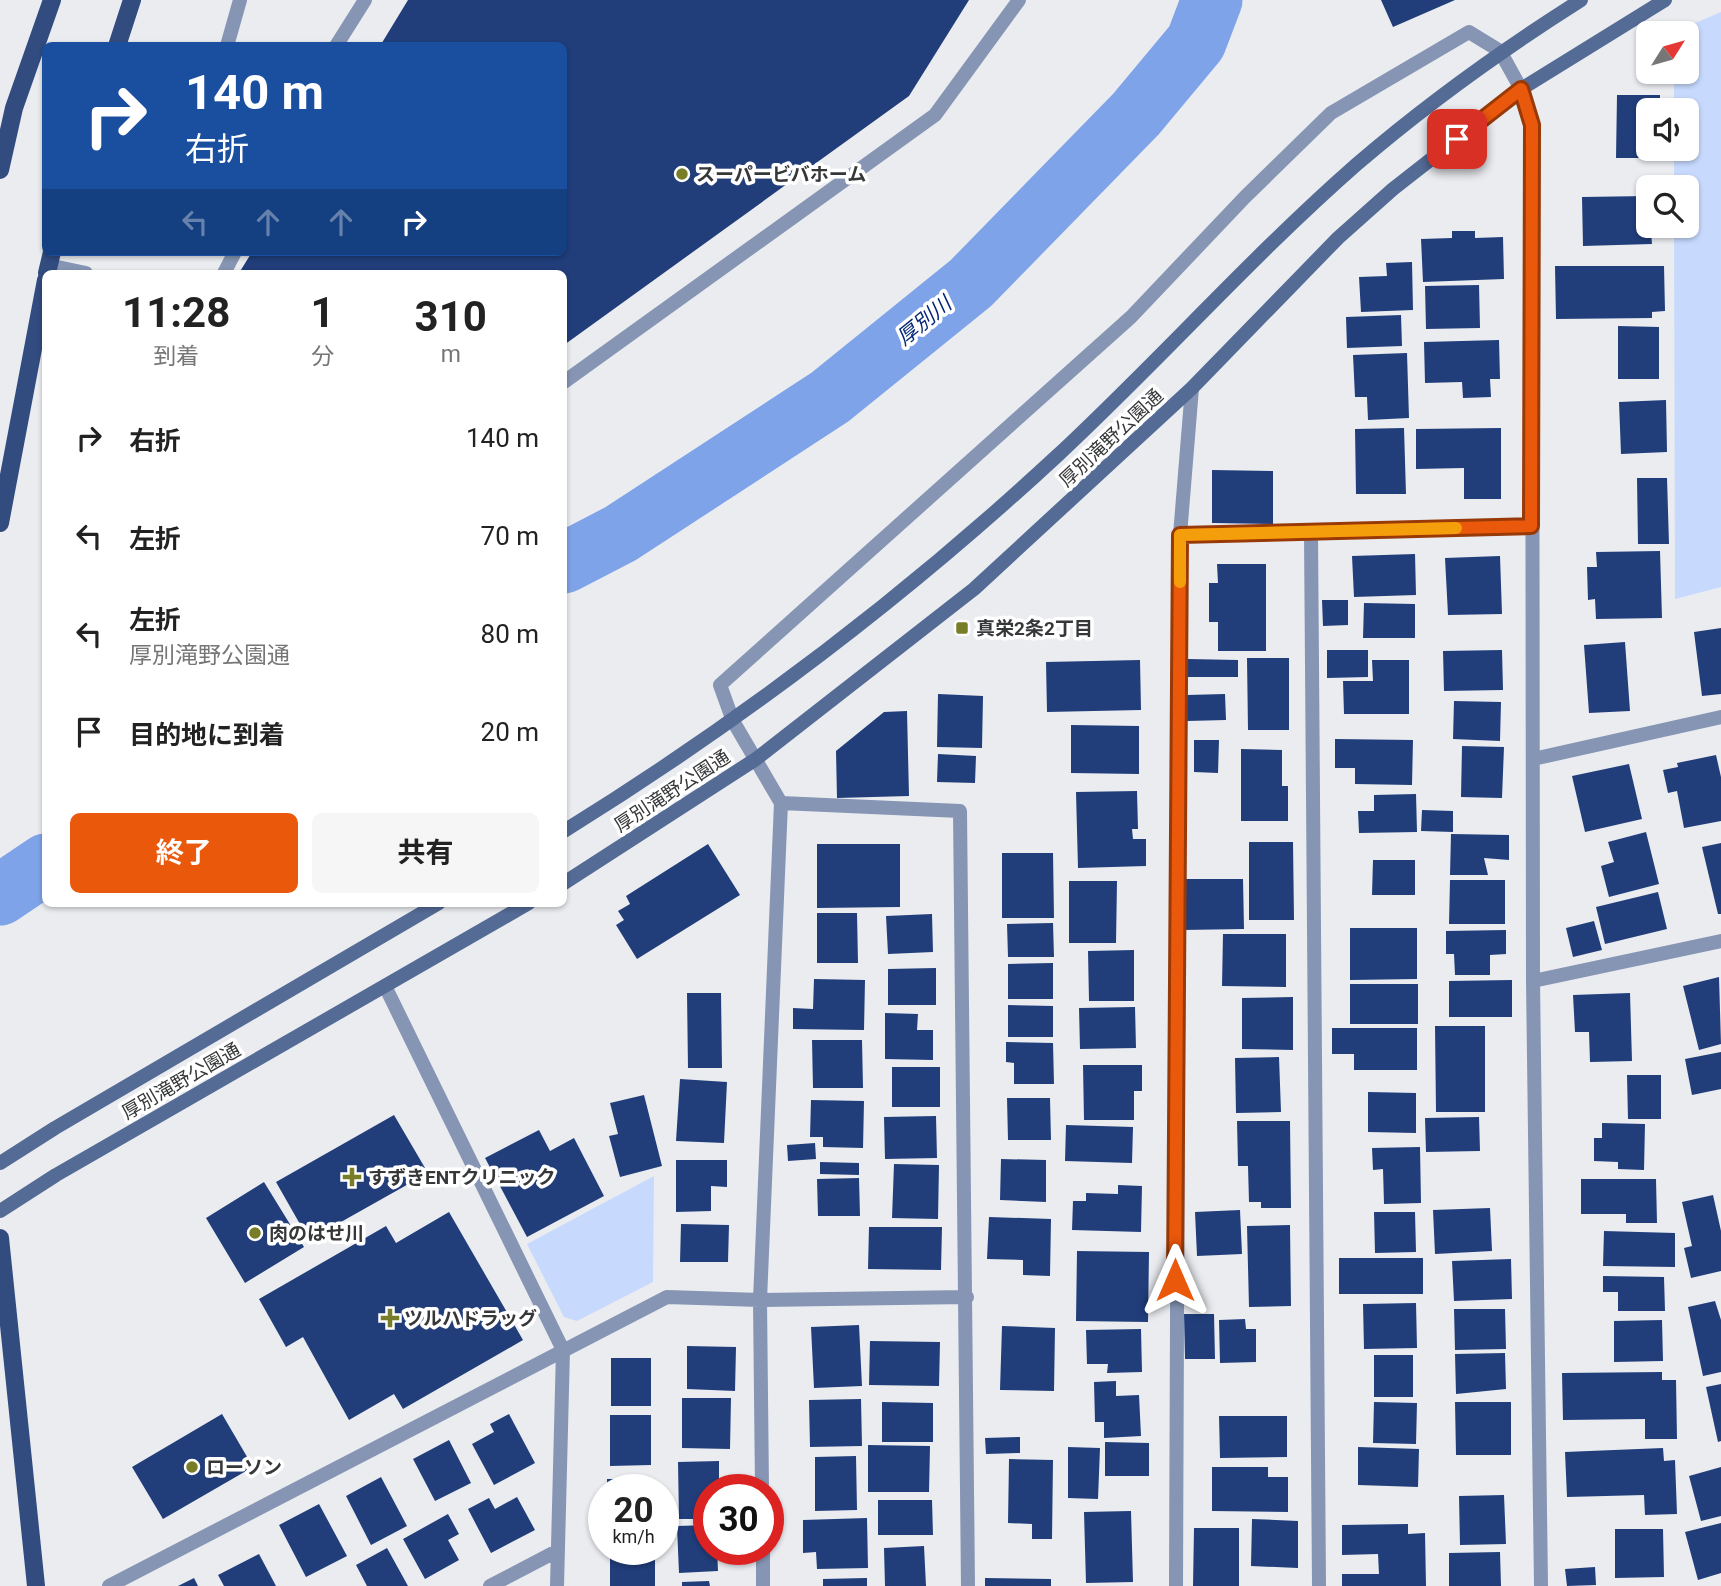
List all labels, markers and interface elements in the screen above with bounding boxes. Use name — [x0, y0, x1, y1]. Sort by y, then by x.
north arrow — [1636, 21, 1699, 84]
map controls — [1636, 21, 1699, 238]
text: 140 m — [185, 64, 324, 121]
icon: right — [70, 70, 161, 161]
button: sound — [1636, 98, 1699, 161]
pin — [1427, 109, 1487, 169]
icon: arrive — [1438, 120, 1476, 158]
text: 右折 — [185, 130, 249, 168]
place label: スーパービバホーム — [696, 163, 866, 186]
marker: スーパービバホーム — [674, 166, 690, 182]
button: search — [1636, 175, 1699, 238]
icon: left — [176, 203, 214, 241]
icon: ahead — [249, 203, 287, 241]
icon: ahead — [322, 203, 360, 241]
icon: right — [395, 203, 433, 241]
text: 11:28 — [122, 288, 230, 337]
text: 1 — [310, 288, 335, 337]
water label: 厚別川 — [892, 291, 958, 350]
text: 310 — [415, 292, 487, 341]
text: m — [441, 341, 461, 368]
text: 到着 — [153, 343, 199, 370]
text: 分 — [311, 343, 334, 370]
street label: 厚別滝野公園通 — [1055, 384, 1167, 492]
icon: right — [70, 419, 108, 457]
text: 140 m — [466, 423, 539, 453]
text: 右折 — [129, 426, 181, 456]
icon: left — [70, 517, 108, 555]
text: 70 m — [481, 521, 539, 551]
text: 左折 — [129, 524, 181, 554]
text: 左折 — [129, 605, 181, 635]
icon: left — [70, 615, 108, 653]
place label: 真栄2条2丁目 — [976, 617, 1093, 640]
text: 80 m — [481, 619, 539, 649]
marker: 真栄2条2丁目 — [954, 620, 970, 636]
text: 厚別滝野公園通 — [129, 642, 290, 669]
icon: arrive — [70, 713, 108, 751]
text: 20 m — [481, 717, 539, 747]
text: 目的地に到着 — [129, 720, 285, 750]
street label: 厚別滝野公園通 — [610, 745, 734, 837]
button: 終了 — [70, 813, 298, 893]
button: 共有 — [312, 813, 539, 893]
street label: 厚別滝野公園通 — [118, 1038, 244, 1124]
place label: すずきENTクリニック — [368, 1166, 556, 1189]
marker: すずきENTクリニック — [342, 1167, 362, 1187]
place label: 肉のはせ川 — [269, 1222, 364, 1245]
marker: 肉のはせ川 — [247, 1225, 263, 1241]
position arrow — [1138, 1243, 1212, 1317]
place label: ツルハドラッグ — [404, 1307, 537, 1330]
marker: ツルハドラッグ — [382, 1310, 398, 1326]
place label: ローソン — [206, 1456, 282, 1479]
marker: ローソン — [184, 1459, 200, 1475]
speed limit sign: 30 — [693, 1474, 784, 1565]
text: 20 — [613, 1490, 654, 1531]
text: km/h — [612, 1526, 655, 1547]

